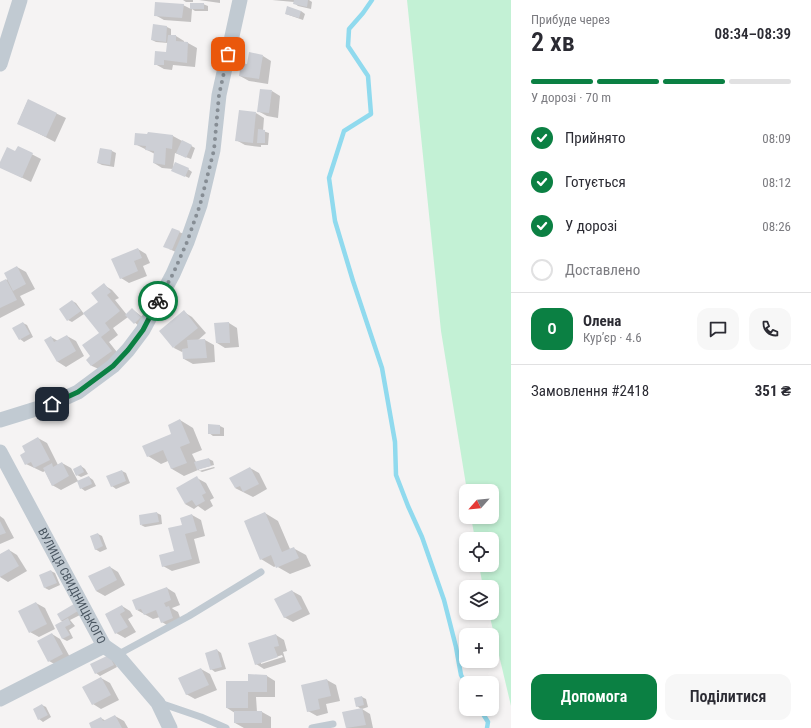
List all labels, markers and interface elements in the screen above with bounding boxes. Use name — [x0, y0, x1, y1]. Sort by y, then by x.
text: Прибуде через — [531, 12, 610, 27]
text: 08:34–08:39 — [714, 25, 791, 43]
text: 2 хв — [531, 27, 575, 57]
pin — [211, 37, 245, 71]
icon: bag — [217, 43, 239, 65]
text: У дорозі · 70 m — [531, 90, 611, 105]
icon: check — [531, 127, 553, 149]
text: Прийнято — [565, 129, 625, 147]
text: 08:09 — [762, 131, 791, 146]
icon: check — [531, 171, 553, 193]
text: Готується — [565, 173, 626, 191]
text: 08:12 — [762, 175, 791, 190]
icon: check — [531, 215, 553, 237]
text: У дорозі — [565, 217, 617, 235]
text: 08:26 — [762, 219, 791, 234]
text: Доставлено — [565, 261, 640, 279]
courier — [138, 281, 178, 321]
icon: bike — [147, 290, 169, 312]
button: chat — [697, 308, 739, 350]
button: phone — [749, 308, 791, 350]
text: Олена — [583, 312, 621, 330]
text: О — [547, 320, 557, 338]
text: Кур’єр · 4.6 — [583, 330, 642, 345]
text: Замовлення #2418 — [531, 382, 649, 400]
text: 351 ₴ — [755, 382, 791, 400]
pin — [35, 387, 69, 421]
icon: home — [41, 393, 63, 415]
north arrow — [459, 484, 499, 524]
map controls — [459, 484, 499, 716]
street label: ВУЛИЦЯ СВИДНИЦЬКОГО — [35, 526, 109, 646]
button: locate — [459, 532, 499, 572]
button: layers — [459, 580, 499, 620]
button: + — [459, 628, 499, 668]
button: Допомога — [531, 674, 657, 720]
button: Поділитися — [665, 674, 791, 720]
button: − — [459, 676, 499, 716]

